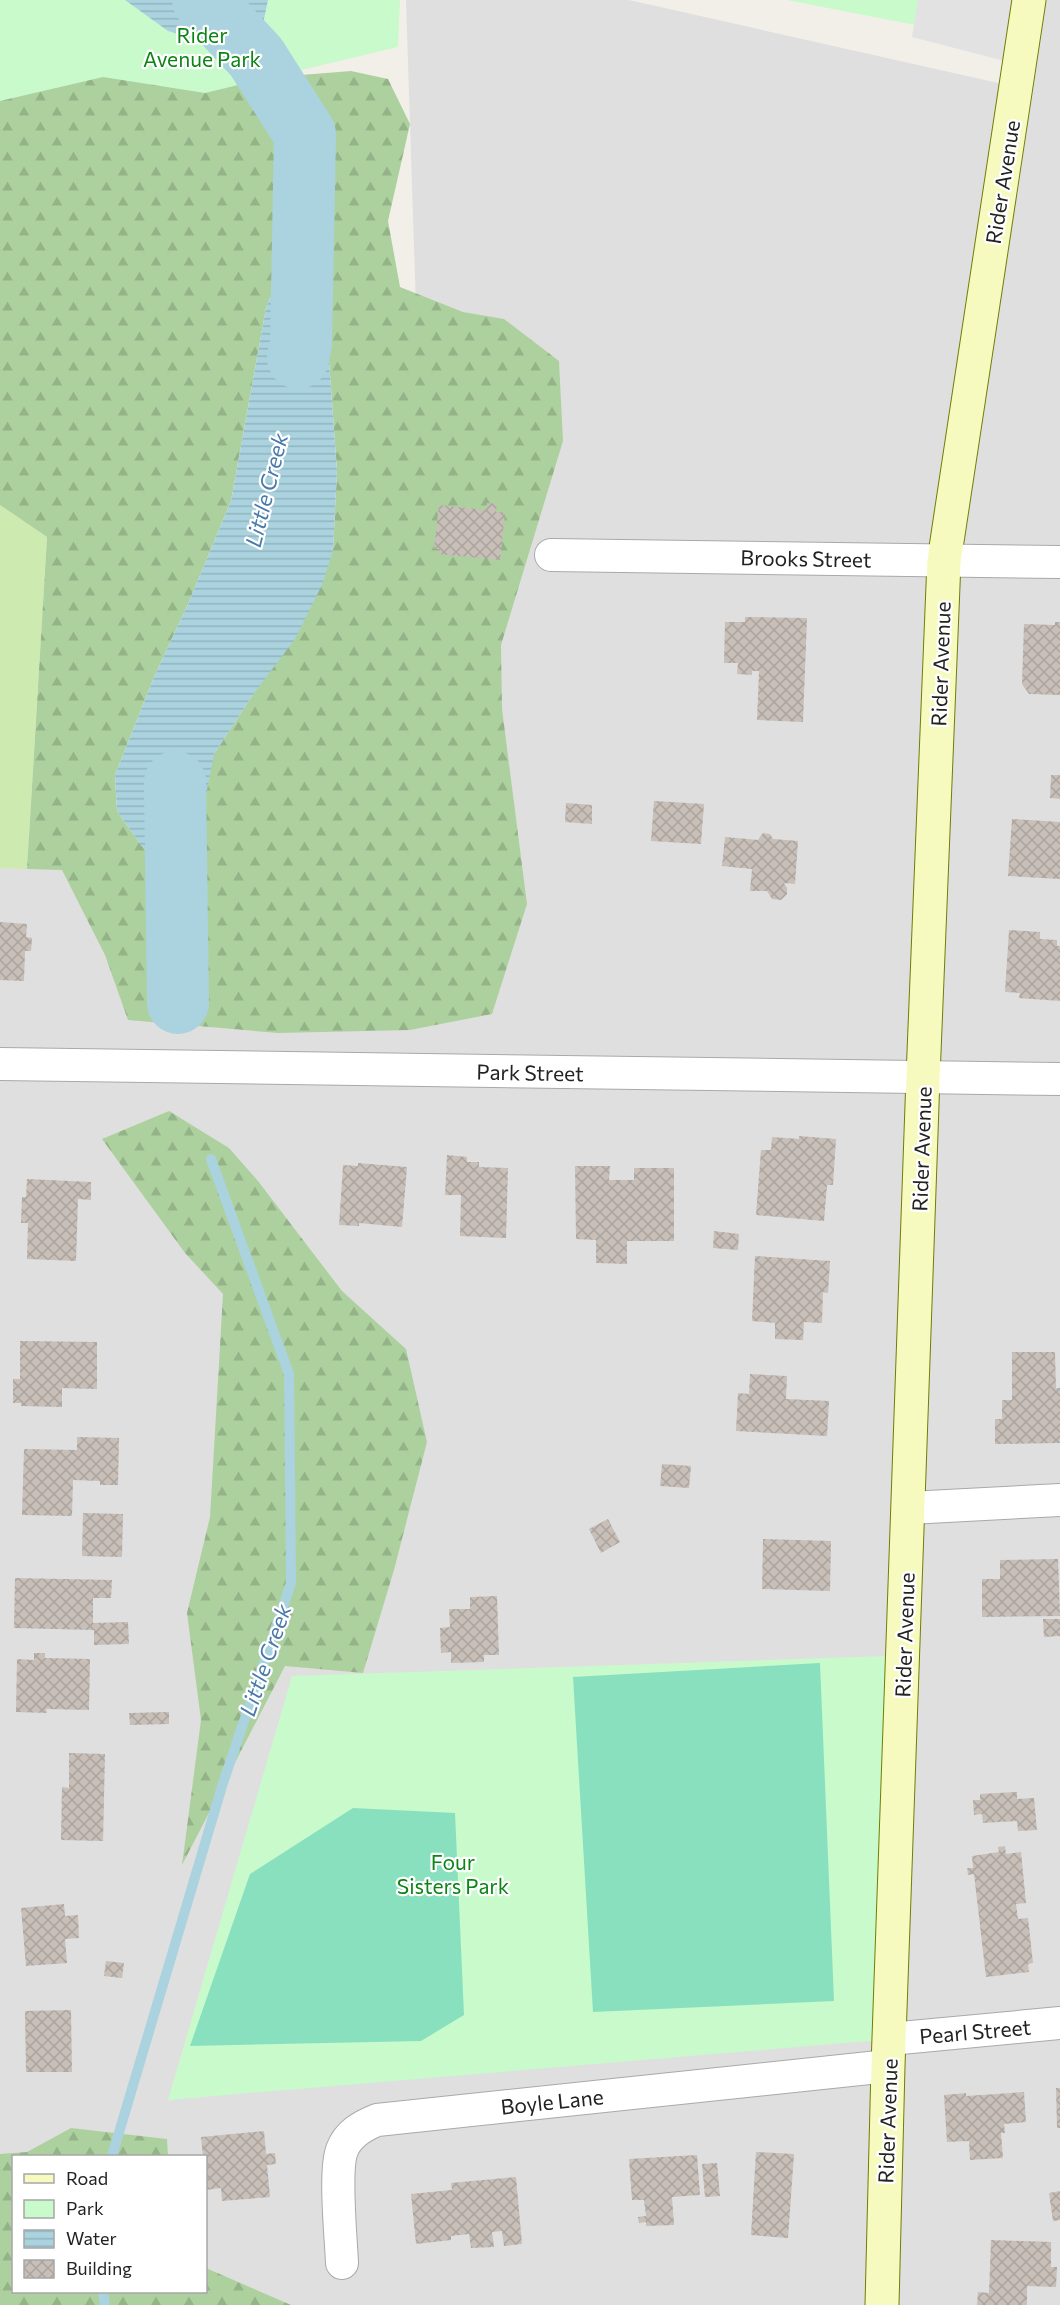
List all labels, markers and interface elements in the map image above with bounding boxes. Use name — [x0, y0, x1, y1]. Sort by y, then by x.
park label: Rider Avenue Park — [143, 22, 261, 71]
street label: Rider Avenue — [980, 118, 1024, 246]
water label: Little Creek — [239, 429, 293, 550]
street label: Brooks Street — [740, 544, 872, 572]
street label: Rider Avenue — [925, 601, 955, 727]
street label: Park Street — [476, 1059, 584, 1085]
street label: Rider Avenue — [906, 1086, 936, 1212]
street label: Rider Avenue — [889, 1572, 919, 1698]
water label: Little Creek — [233, 1600, 297, 1719]
park label: Four Sisters Park — [397, 1849, 509, 1898]
street label: Pearl Street — [918, 2014, 1032, 2048]
street label: Rider Avenue — [872, 2058, 902, 2184]
street label: Boyle Lane — [499, 2083, 605, 2119]
legend — [12, 2155, 207, 2293]
text: Road — [66, 2167, 108, 2189]
text: Park — [66, 2197, 104, 2219]
text: Water — [66, 2227, 117, 2249]
text: Building — [66, 2257, 132, 2279]

